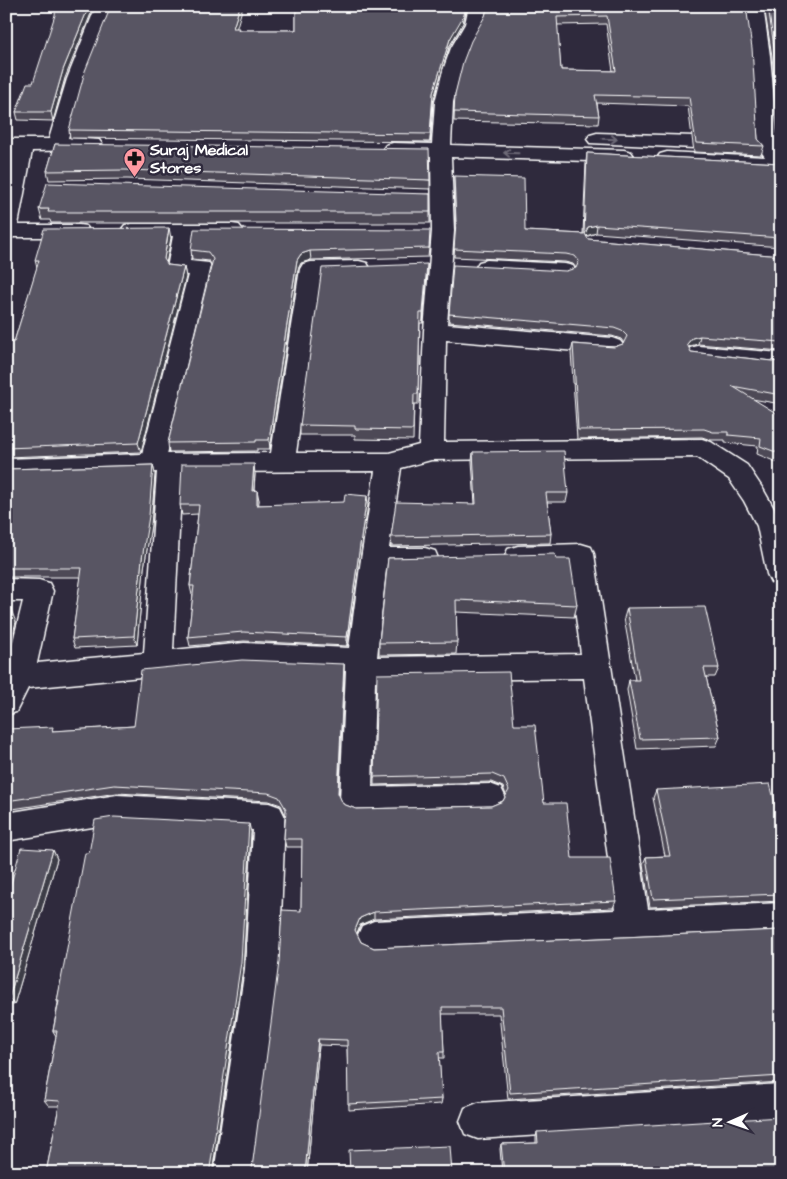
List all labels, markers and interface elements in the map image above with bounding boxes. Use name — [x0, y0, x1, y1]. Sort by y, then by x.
one-way arrow — [602, 135, 618, 144]
place label: Suraj Medical Stores — [149, 139, 248, 179]
pharmacy icon: Suraj Medical Stores — [122, 147, 146, 178]
one-way arrow — [503, 148, 519, 157]
north arrow — [704, 1096, 754, 1146]
text: N — [708, 1117, 728, 1127]

